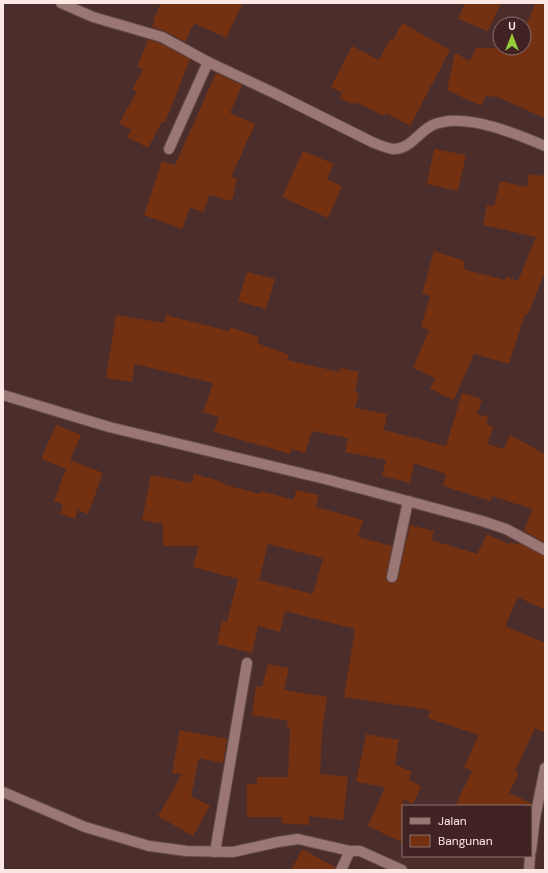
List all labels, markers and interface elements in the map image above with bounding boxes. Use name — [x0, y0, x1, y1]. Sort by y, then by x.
north arrow — [492, 16, 532, 56]
text: U — [508, 19, 516, 33]
legend — [402, 805, 532, 857]
text: Jalan — [438, 813, 467, 829]
text: Bangunan — [438, 833, 493, 849]

